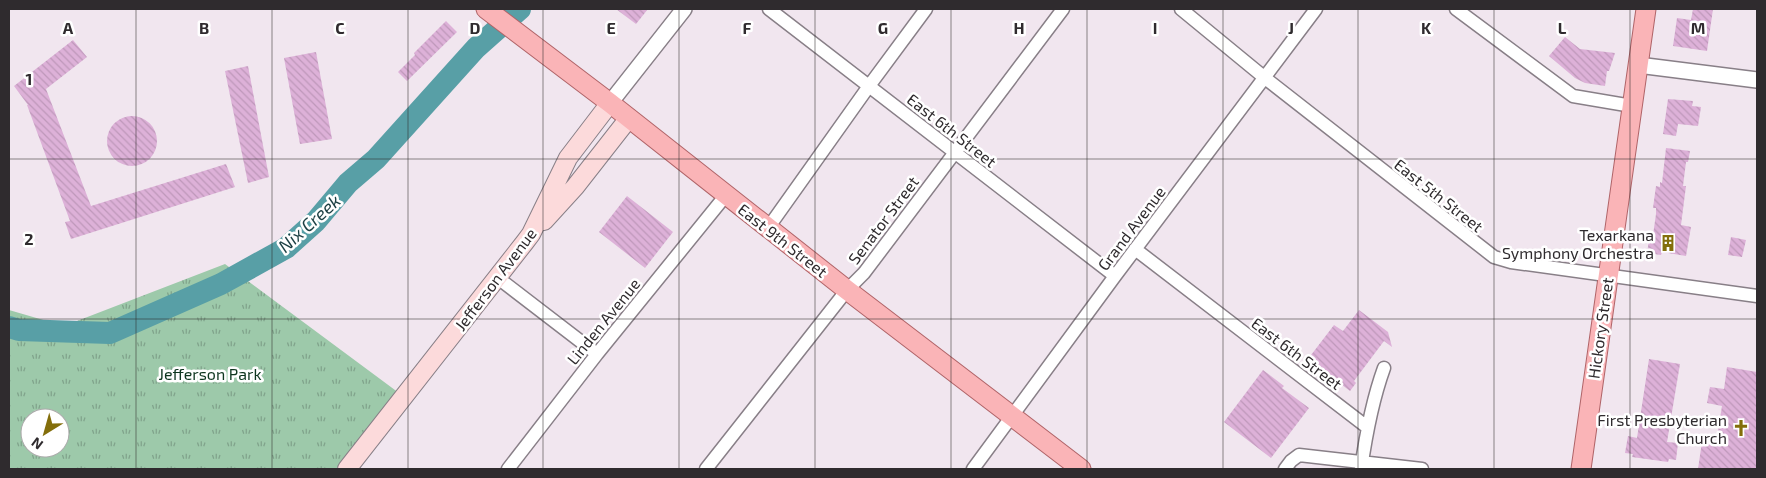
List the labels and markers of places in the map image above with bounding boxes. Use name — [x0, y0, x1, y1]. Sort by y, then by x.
place label: Texarkana Symphony Orchestra — [1502, 225, 1654, 262]
building icon: Texarkana Symphony Orchestra — [1658, 233, 1678, 253]
place label: First Presbyterian Church — [1597, 410, 1727, 447]
church icon: First Presbyterian Church — [1731, 418, 1751, 438]

